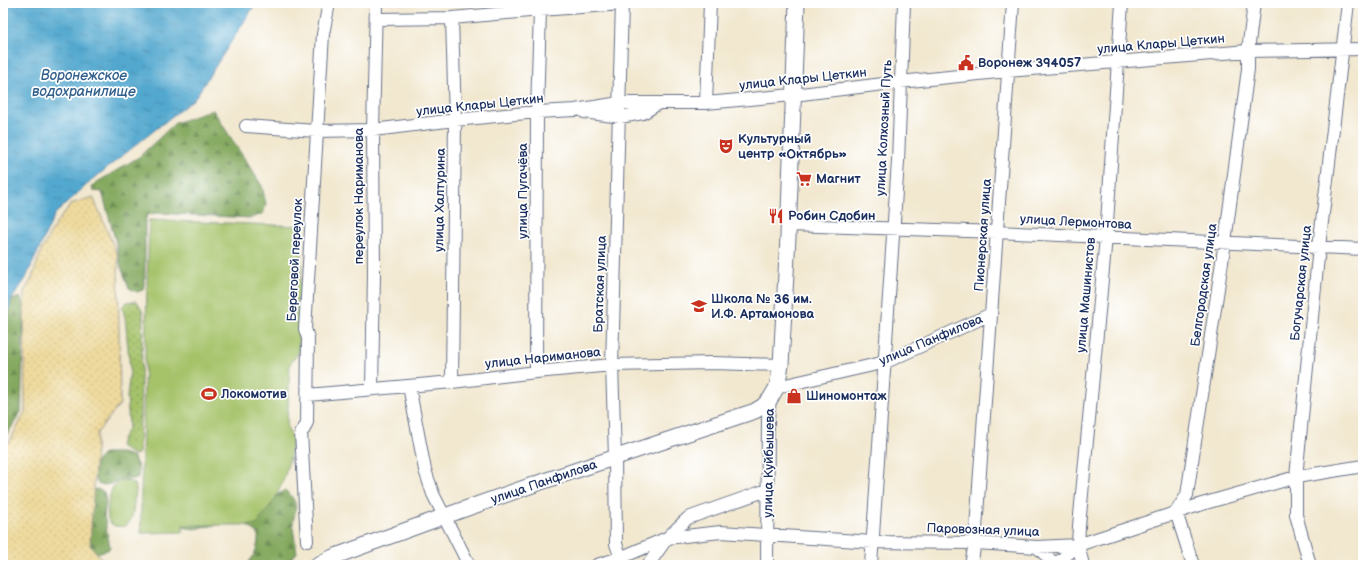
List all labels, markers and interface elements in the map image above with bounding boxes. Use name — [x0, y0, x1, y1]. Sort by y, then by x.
street label: улица Клары Цеткин — [1097, 30, 1225, 58]
public building icon: Воронеж 394057 — [957, 54, 975, 72]
place label: Воронеж 394057 — [978, 55, 1081, 71]
street label: улица Колхозный Путь — [872, 59, 896, 197]
street label: улица Клары Цеткин — [739, 64, 867, 94]
water label: Воронежское водохранилище — [32, 67, 136, 100]
street label: улица Клары Цеткин — [416, 90, 544, 120]
street label: переулок Нариманова — [351, 127, 367, 264]
place label: Культурный центр «Октябрь» — [738, 131, 847, 162]
theatre icon: Культурный центр «Октябрь» — [717, 137, 735, 155]
street label: улица Пугачёва — [515, 143, 531, 239]
street label: улица Халтурина — [431, 148, 449, 252]
supermarket icon: Магнит — [795, 170, 813, 188]
place label: Магнит — [816, 171, 861, 187]
street label: Пионерская улица — [971, 178, 995, 292]
street label: Береговой переулок — [284, 198, 306, 322]
restaurant icon: Робин Сдобин — [767, 207, 785, 225]
place label: Робин Сдобин — [788, 208, 876, 224]
street label: улица Лермонтова — [1020, 211, 1133, 233]
street label: Белгородская улица — [1187, 222, 1221, 348]
street label: Богучарская улица — [1287, 224, 1315, 342]
street label: Братская улица — [590, 235, 610, 333]
street label: улица Машинистов — [1073, 236, 1099, 353]
place label: Школа № 36 им. И.Ф. Артамонова — [711, 291, 815, 322]
school or university icon: Школа № 36 им. И.Ф. Артамонова — [690, 297, 708, 315]
street label: улица Панфилова — [877, 311, 986, 369]
street label: улица Нариманова — [484, 344, 602, 372]
sports icon: Локомотив — [200, 385, 218, 403]
place label: Локомотив — [220, 386, 287, 402]
shop icon: Шиномонтаж — [785, 387, 803, 405]
place label: Шиномонтаж — [806, 388, 887, 404]
street label: улица Куйбышева — [760, 408, 778, 518]
street label: улица Панфилова — [489, 456, 599, 508]
street label: Паровозная улица — [926, 520, 1040, 540]

